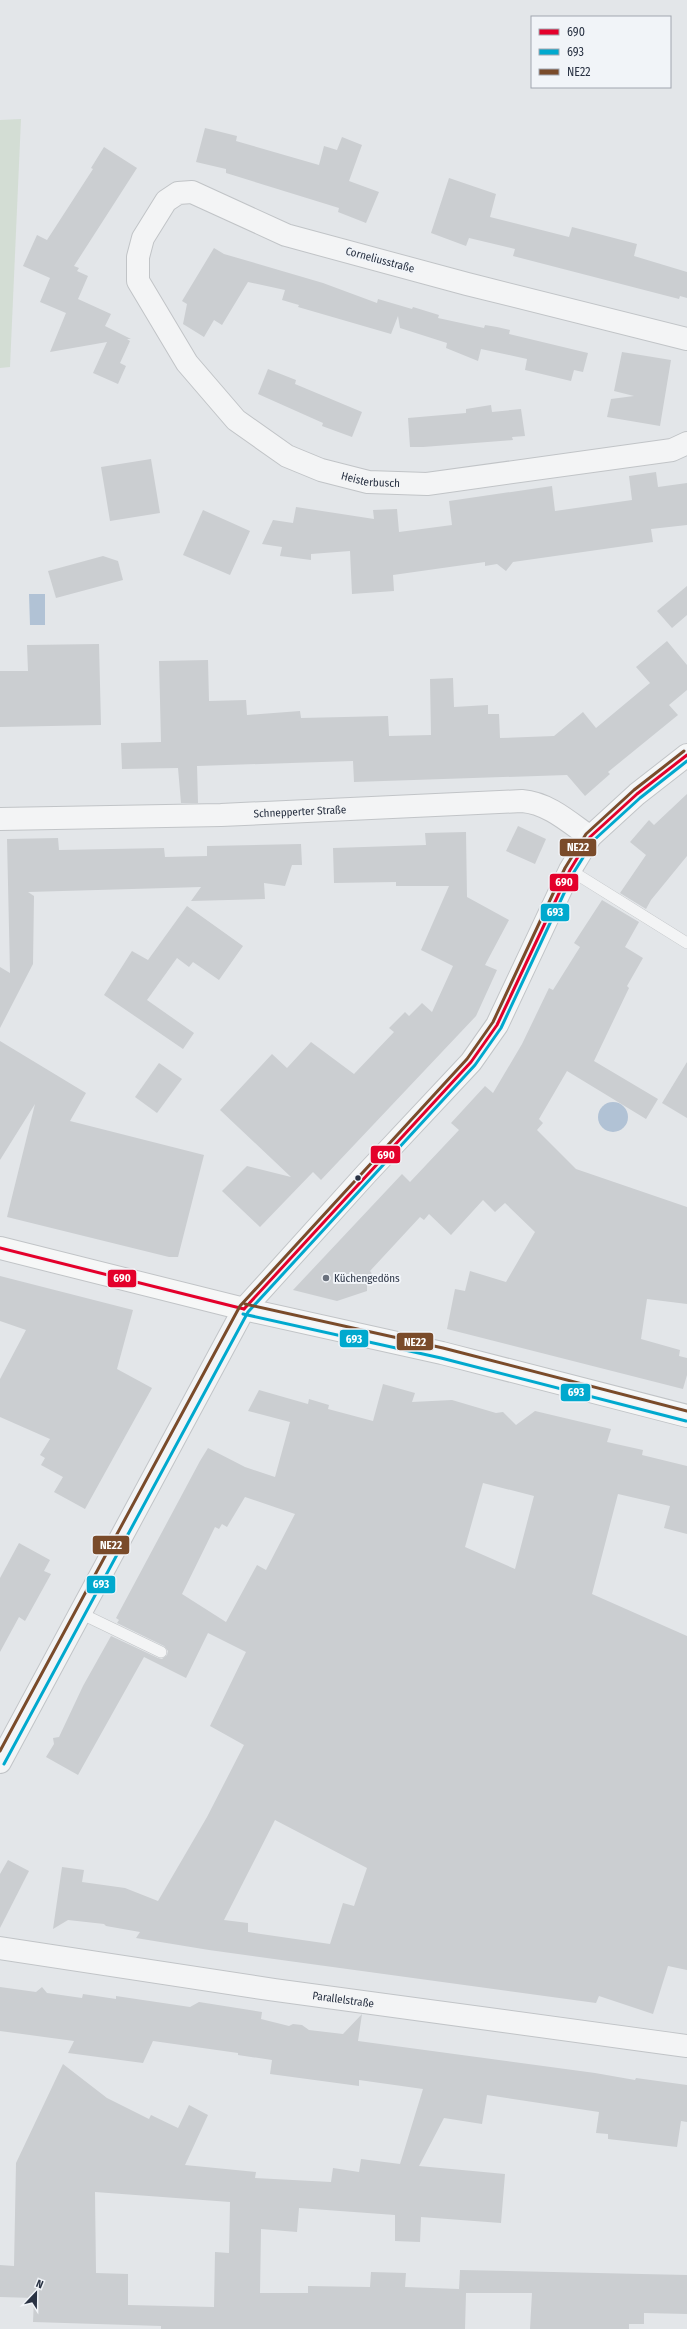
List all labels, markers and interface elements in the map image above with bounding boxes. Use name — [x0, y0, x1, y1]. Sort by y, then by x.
legend — [531, 16, 671, 88]
text: 690 — [567, 25, 585, 39]
text: 693 — [567, 45, 584, 59]
text: NE22 — [567, 65, 591, 79]
street label: Corneliusstraße — [344, 245, 416, 275]
street label: Heisterbusch — [340, 469, 400, 490]
street label: Schnepperter Straße — [253, 803, 347, 820]
line badge: NE22 — [559, 838, 597, 857]
text: NE22 — [567, 841, 589, 854]
line badge: 690 — [549, 873, 579, 892]
text: 690 — [555, 876, 573, 889]
line badge: 693 — [540, 903, 570, 922]
text: 693 — [547, 906, 563, 919]
line badge: 690 — [370, 1145, 401, 1164]
text: 690 — [377, 1149, 395, 1162]
unlabelled marker — [353, 1173, 363, 1183]
line badge: 690 — [107, 1269, 137, 1288]
text: 690 — [113, 1272, 131, 1285]
place label: Küchengedöns — [334, 1272, 400, 1285]
marker: Küchengedöns — [321, 1273, 331, 1283]
line badge: 693 — [339, 1329, 369, 1348]
line badge: NE22 — [396, 1332, 434, 1351]
text: 693 — [346, 1333, 362, 1346]
text: NE22 — [404, 1336, 426, 1349]
line badge: 693 — [560, 1383, 591, 1402]
text: 693 — [568, 1386, 584, 1399]
line badge: NE22 — [92, 1535, 130, 1555]
text: NE22 — [100, 1539, 122, 1552]
line badge: 693 — [86, 1575, 116, 1594]
text: 693 — [93, 1578, 109, 1591]
street label: Parallelstraße — [312, 1989, 375, 2010]
north arrow — [16, 2273, 56, 2313]
text: N — [34, 2277, 45, 2291]

